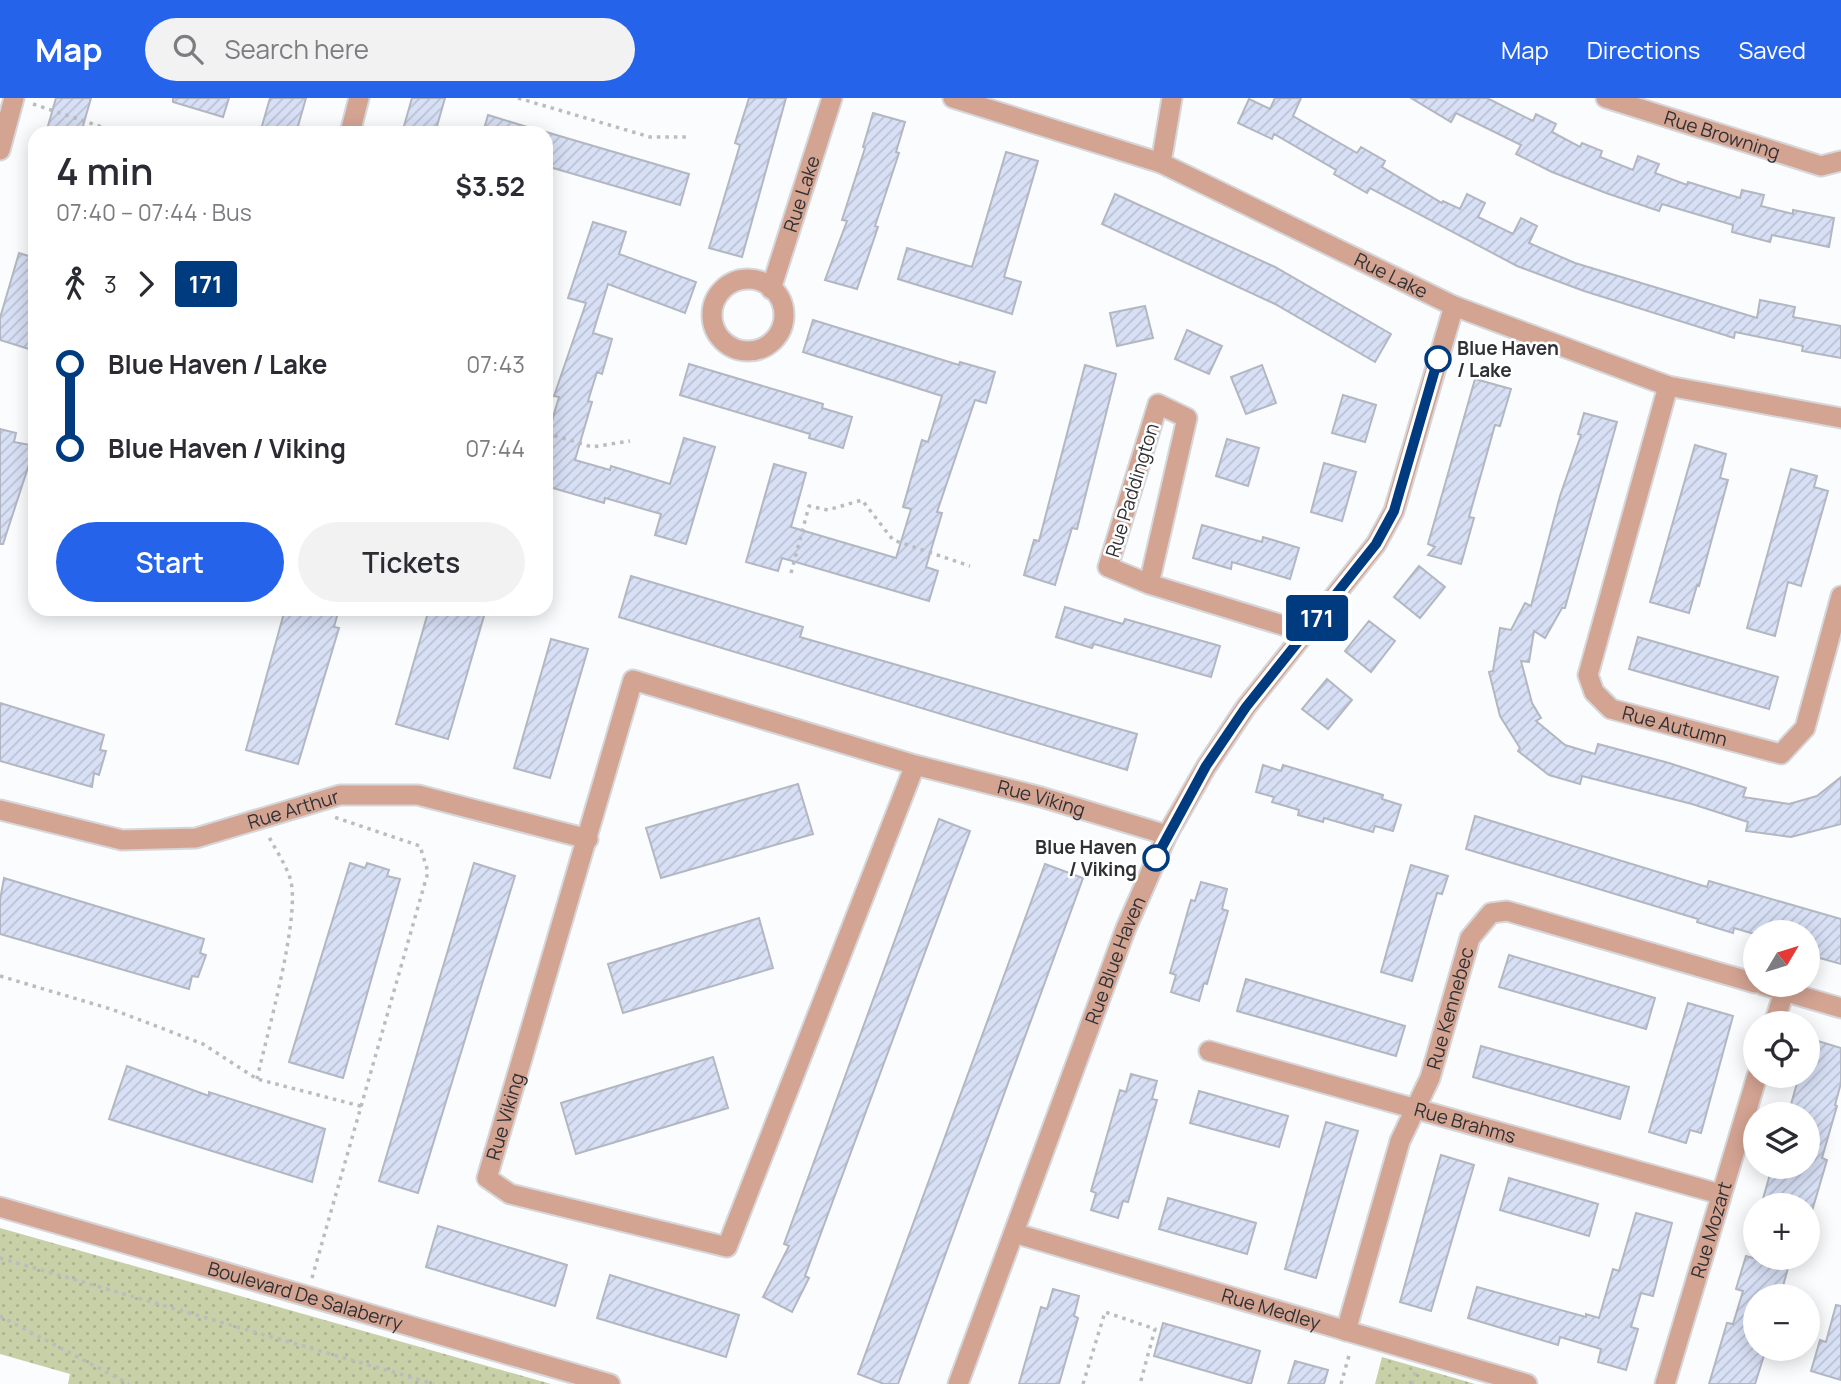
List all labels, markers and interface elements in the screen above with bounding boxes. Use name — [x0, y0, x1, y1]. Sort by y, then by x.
search box — [145, 18, 635, 81]
text: Map — [35, 27, 103, 72]
icon: search — [169, 30, 207, 68]
text: Search here — [225, 31, 369, 67]
text: Map — [1501, 33, 1549, 66]
text: Directions — [1587, 33, 1700, 66]
text: Saved — [1738, 33, 1806, 66]
street label: Rue Browning — [1661, 104, 1784, 165]
text: 4 min — [56, 144, 153, 196]
street label: Rue Lake — [777, 152, 826, 235]
text: $3.52 — [456, 168, 525, 204]
text: 07:40 – 07:44 · Bus — [56, 196, 252, 228]
street label: Rue Lake — [1350, 246, 1432, 304]
icon: walk — [56, 265, 94, 303]
icon: forward — [127, 265, 165, 303]
text: 171 — [189, 267, 223, 300]
text: 3 — [104, 268, 117, 300]
place label: Blue Haven / Lake — [1457, 335, 1559, 383]
text: Blue Haven / Lake — [108, 346, 327, 382]
marker: Blue Haven / Lake — [1425, 346, 1451, 372]
text: 07:43 — [466, 348, 525, 380]
street label: Rue Paddington — [1099, 420, 1165, 560]
text: Blue Haven / Viking — [108, 430, 346, 466]
text: 07:44 — [465, 432, 525, 464]
button: Start — [56, 522, 284, 602]
button: Tickets — [298, 522, 525, 602]
line badge: 171 — [1277, 595, 1357, 641]
text: 171 — [1300, 601, 1334, 634]
street label: Rue Autumn — [1619, 700, 1730, 752]
street label: Rue Viking — [995, 773, 1089, 823]
street label: Rue Arthur — [244, 783, 342, 835]
place label: Blue Haven / Viking — [1035, 834, 1137, 882]
marker: Blue Haven / Viking — [1143, 845, 1169, 871]
street label: Rue Blue Haven — [1079, 892, 1151, 1028]
north arrow — [1743, 920, 1820, 998]
map controls — [1743, 920, 1820, 1361]
street label: Rue Kennebec — [1420, 944, 1480, 1072]
button: locate — [1743, 1011, 1820, 1088]
street label: Rue Viking — [480, 1069, 530, 1163]
street label: Rue Brahms — [1411, 1096, 1519, 1149]
button: layers — [1743, 1102, 1820, 1179]
street label: Rue Mozart — [1684, 1178, 1738, 1281]
button: + — [1743, 1193, 1820, 1270]
street label: Boulevard De Salaberry — [205, 1255, 406, 1336]
street label: Rue Medley — [1219, 1282, 1324, 1336]
button: − — [1743, 1284, 1820, 1361]

